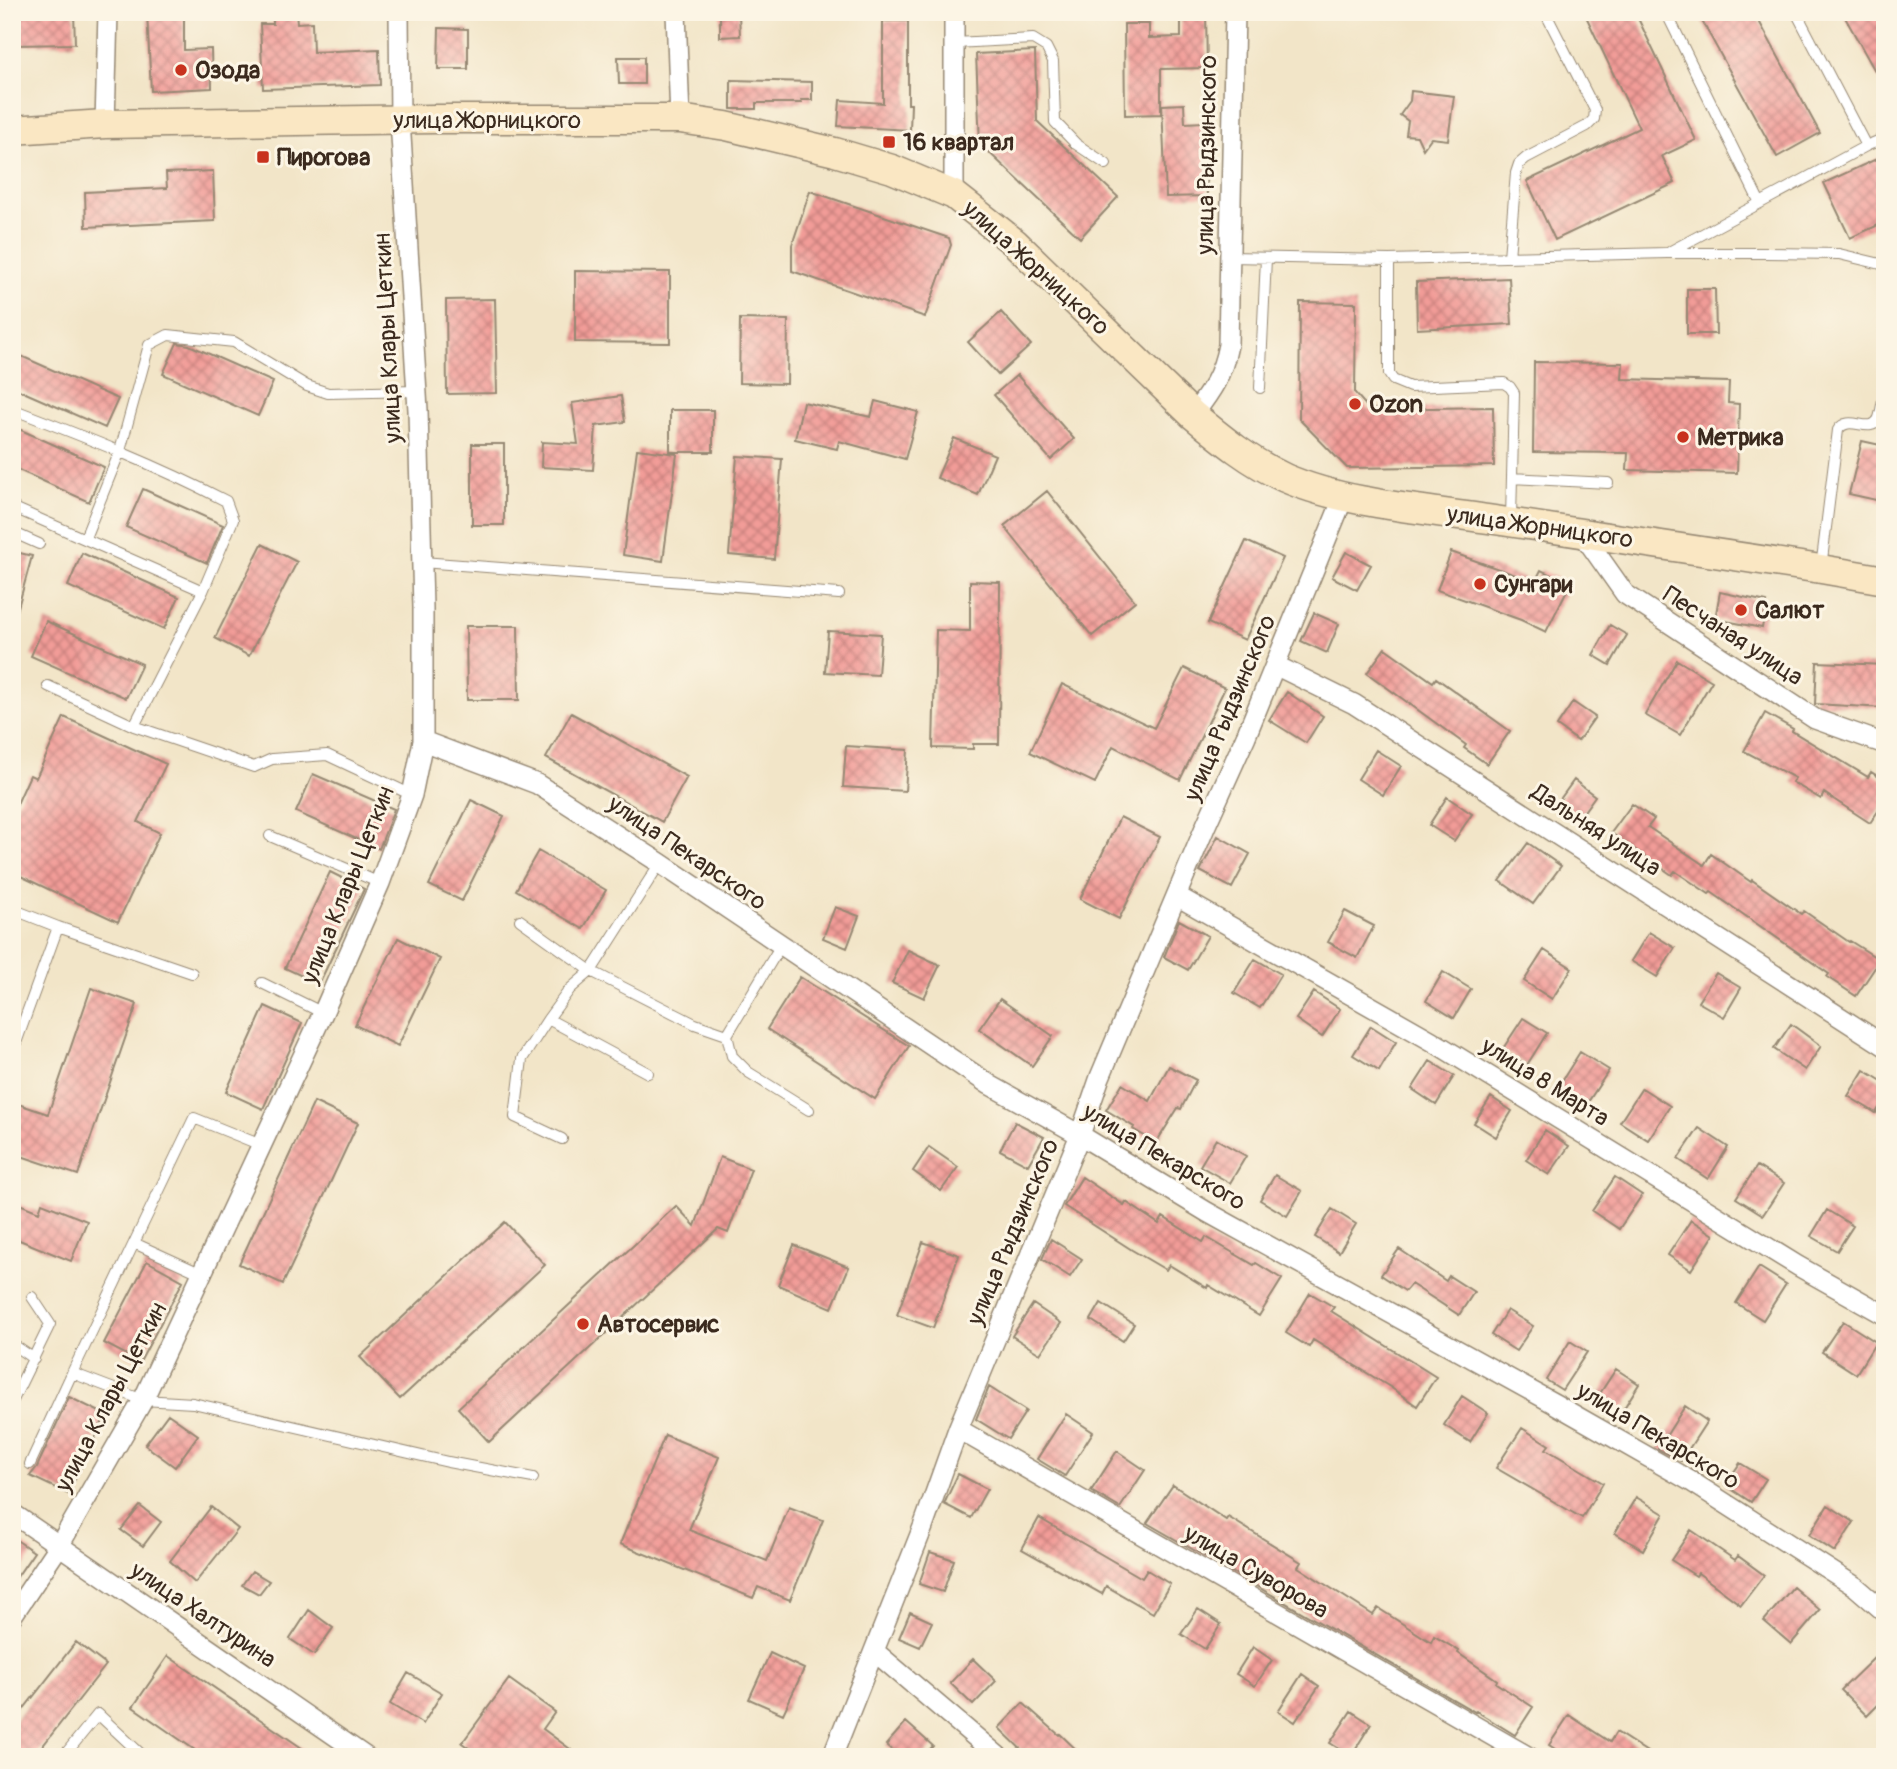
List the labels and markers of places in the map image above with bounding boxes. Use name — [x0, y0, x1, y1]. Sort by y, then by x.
place label: Озода — [195, 56, 260, 85]
marker: Озода — [173, 62, 189, 78]
place label: 16 квартал — [903, 128, 1014, 157]
marker: 16 квартал — [881, 134, 897, 150]
place label: Пирогова — [277, 143, 370, 172]
marker: Пирогова — [255, 149, 271, 165]
place label: Ozon — [1369, 390, 1423, 419]
marker: Ozon — [1347, 396, 1363, 412]
place label: Метрика — [1697, 423, 1784, 452]
marker: Метрика — [1675, 429, 1691, 445]
place label: Сунгари — [1494, 570, 1573, 599]
marker: Сунгари — [1472, 576, 1488, 592]
place label: Салют — [1755, 596, 1825, 625]
marker: Салют — [1733, 602, 1749, 618]
place label: Автосервис — [597, 1310, 719, 1339]
marker: Автосервис — [575, 1316, 591, 1332]

